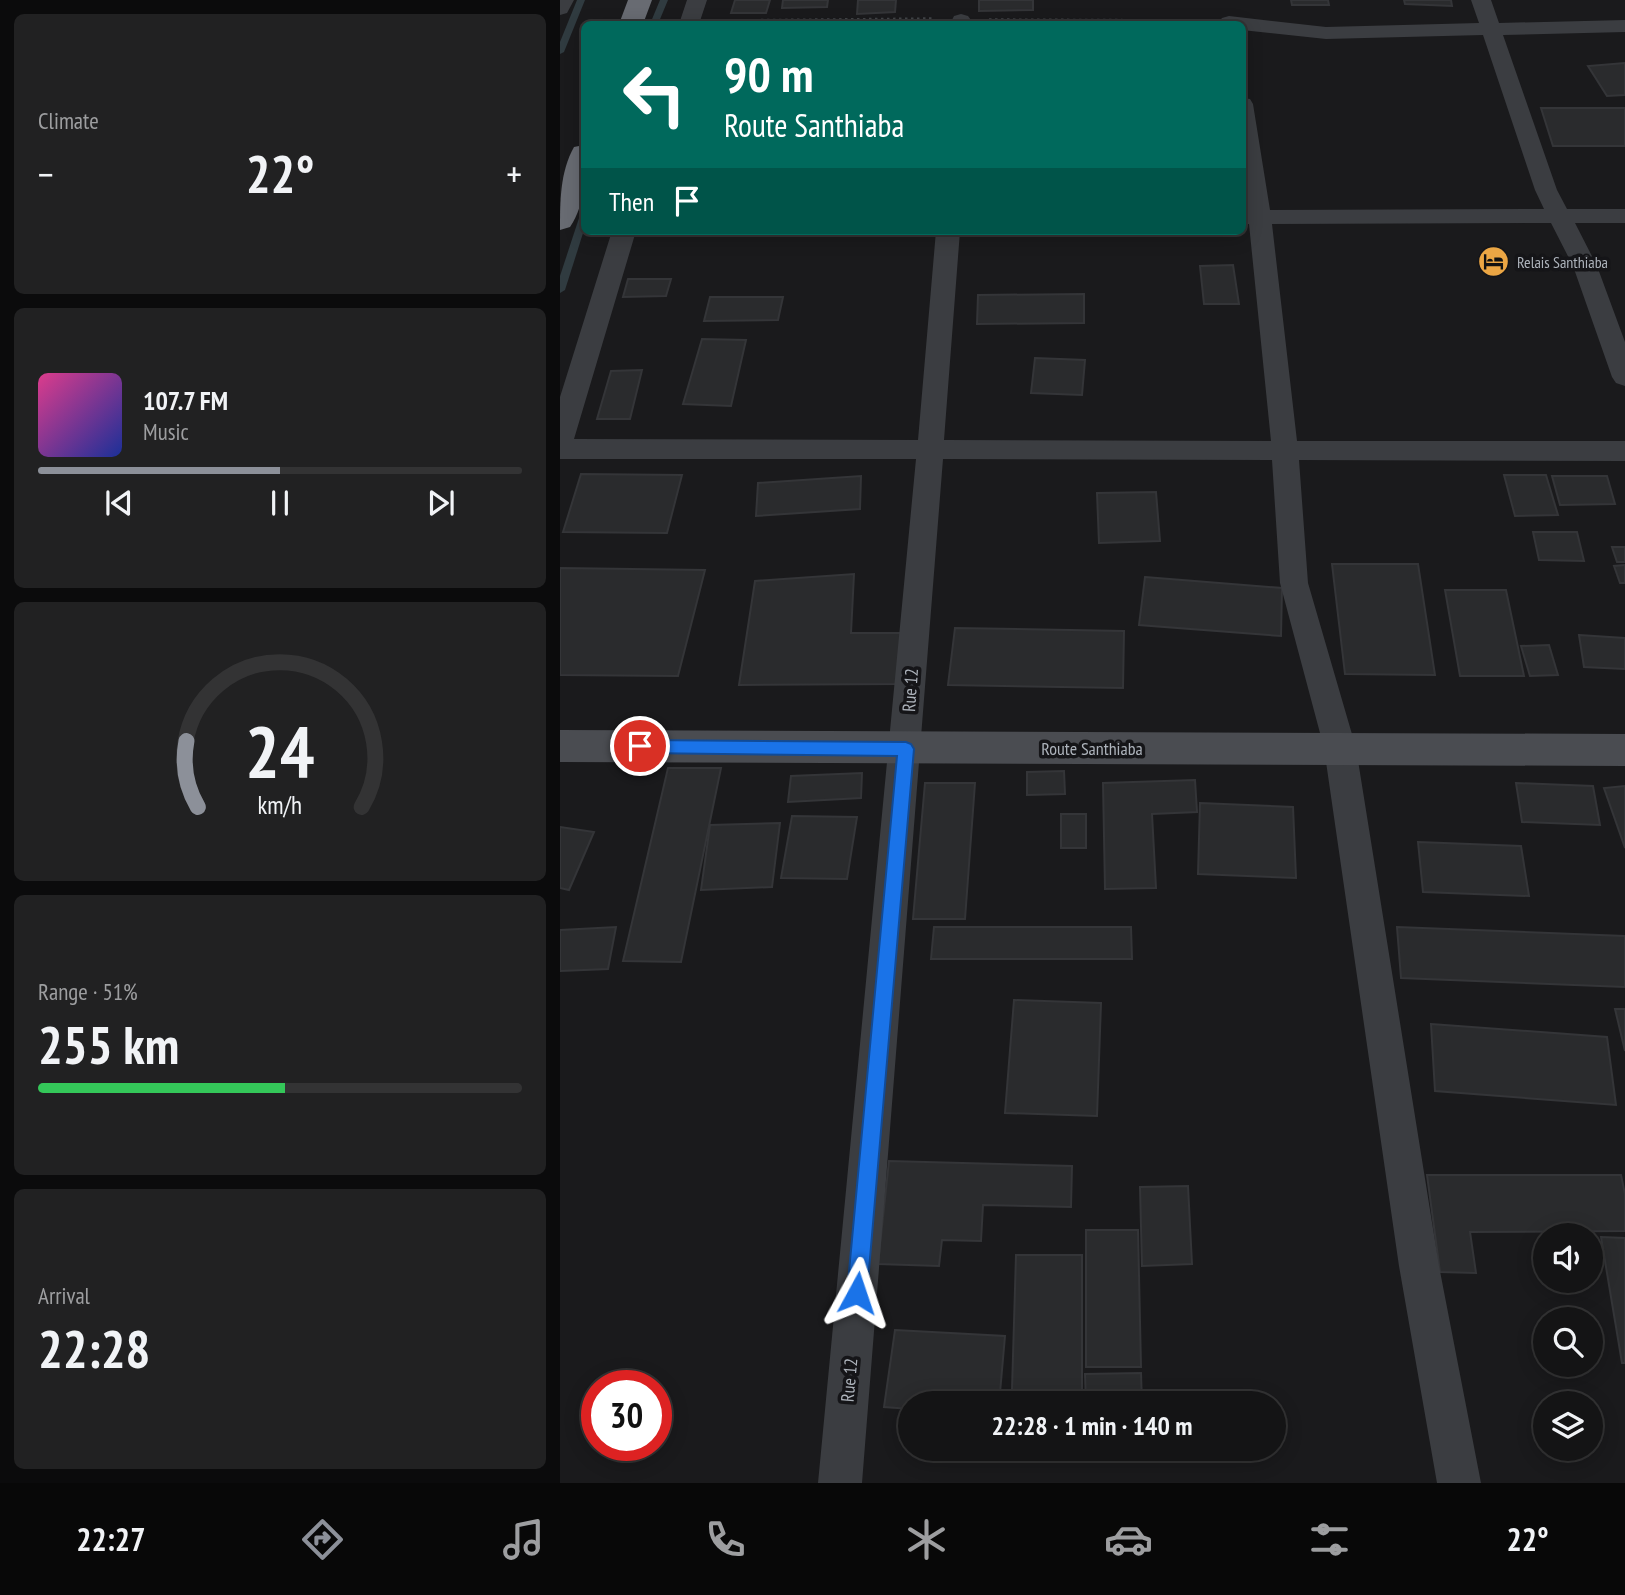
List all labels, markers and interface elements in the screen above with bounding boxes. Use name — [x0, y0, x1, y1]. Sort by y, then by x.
text: 90 m — [724, 42, 813, 106]
icon: left — [609, 49, 700, 140]
text: Route Santhiaba — [724, 104, 904, 146]
text: Climate — [38, 106, 99, 135]
text: 22° — [246, 140, 314, 207]
text: − — [38, 149, 54, 198]
text: + — [506, 149, 522, 198]
icon: arrive — [668, 182, 706, 220]
text: Then — [609, 185, 654, 218]
hotel icon: Relais Santhiaba — [1477, 245, 1511, 279]
place label: Relais Santhiaba — [1517, 252, 1608, 272]
text: 107.7 FM — [143, 384, 228, 417]
text: Music — [143, 417, 189, 446]
icon: previous — [100, 484, 138, 522]
icon: pause — [261, 484, 299, 522]
icon: next — [422, 484, 460, 522]
street label: Rue 12 — [897, 667, 923, 713]
text: 24 — [245, 704, 315, 798]
pin — [610, 716, 670, 776]
icon: arrive — [621, 727, 659, 765]
street label: Route Santhiaba — [1041, 737, 1143, 760]
text: km/h — [258, 789, 302, 821]
text: Range · 51% — [38, 977, 138, 1006]
text: 255 km — [38, 1011, 179, 1078]
map controls — [1533, 1223, 1603, 1461]
button: sound — [1533, 1223, 1603, 1293]
position arrow — [820, 1256, 894, 1330]
text: Arrival — [38, 1281, 90, 1310]
button: search — [1533, 1307, 1603, 1377]
text: 22:28 — [38, 1315, 150, 1382]
street label: Rue 12 — [836, 1357, 862, 1403]
speed limit sign: 30 — [581, 1370, 672, 1461]
button: layers — [1533, 1391, 1603, 1461]
text: 22:28 · 1 min · 140 m — [992, 1409, 1192, 1442]
icon: directions — [298, 1515, 347, 1564]
icon: music — [499, 1515, 548, 1564]
icon: phone — [701, 1515, 750, 1564]
icon: climate — [902, 1515, 951, 1564]
icon: car — [1104, 1515, 1153, 1564]
icon: filters — [1305, 1515, 1354, 1564]
text: 22:27 — [76, 1518, 145, 1560]
text: 22° — [1507, 1518, 1549, 1560]

